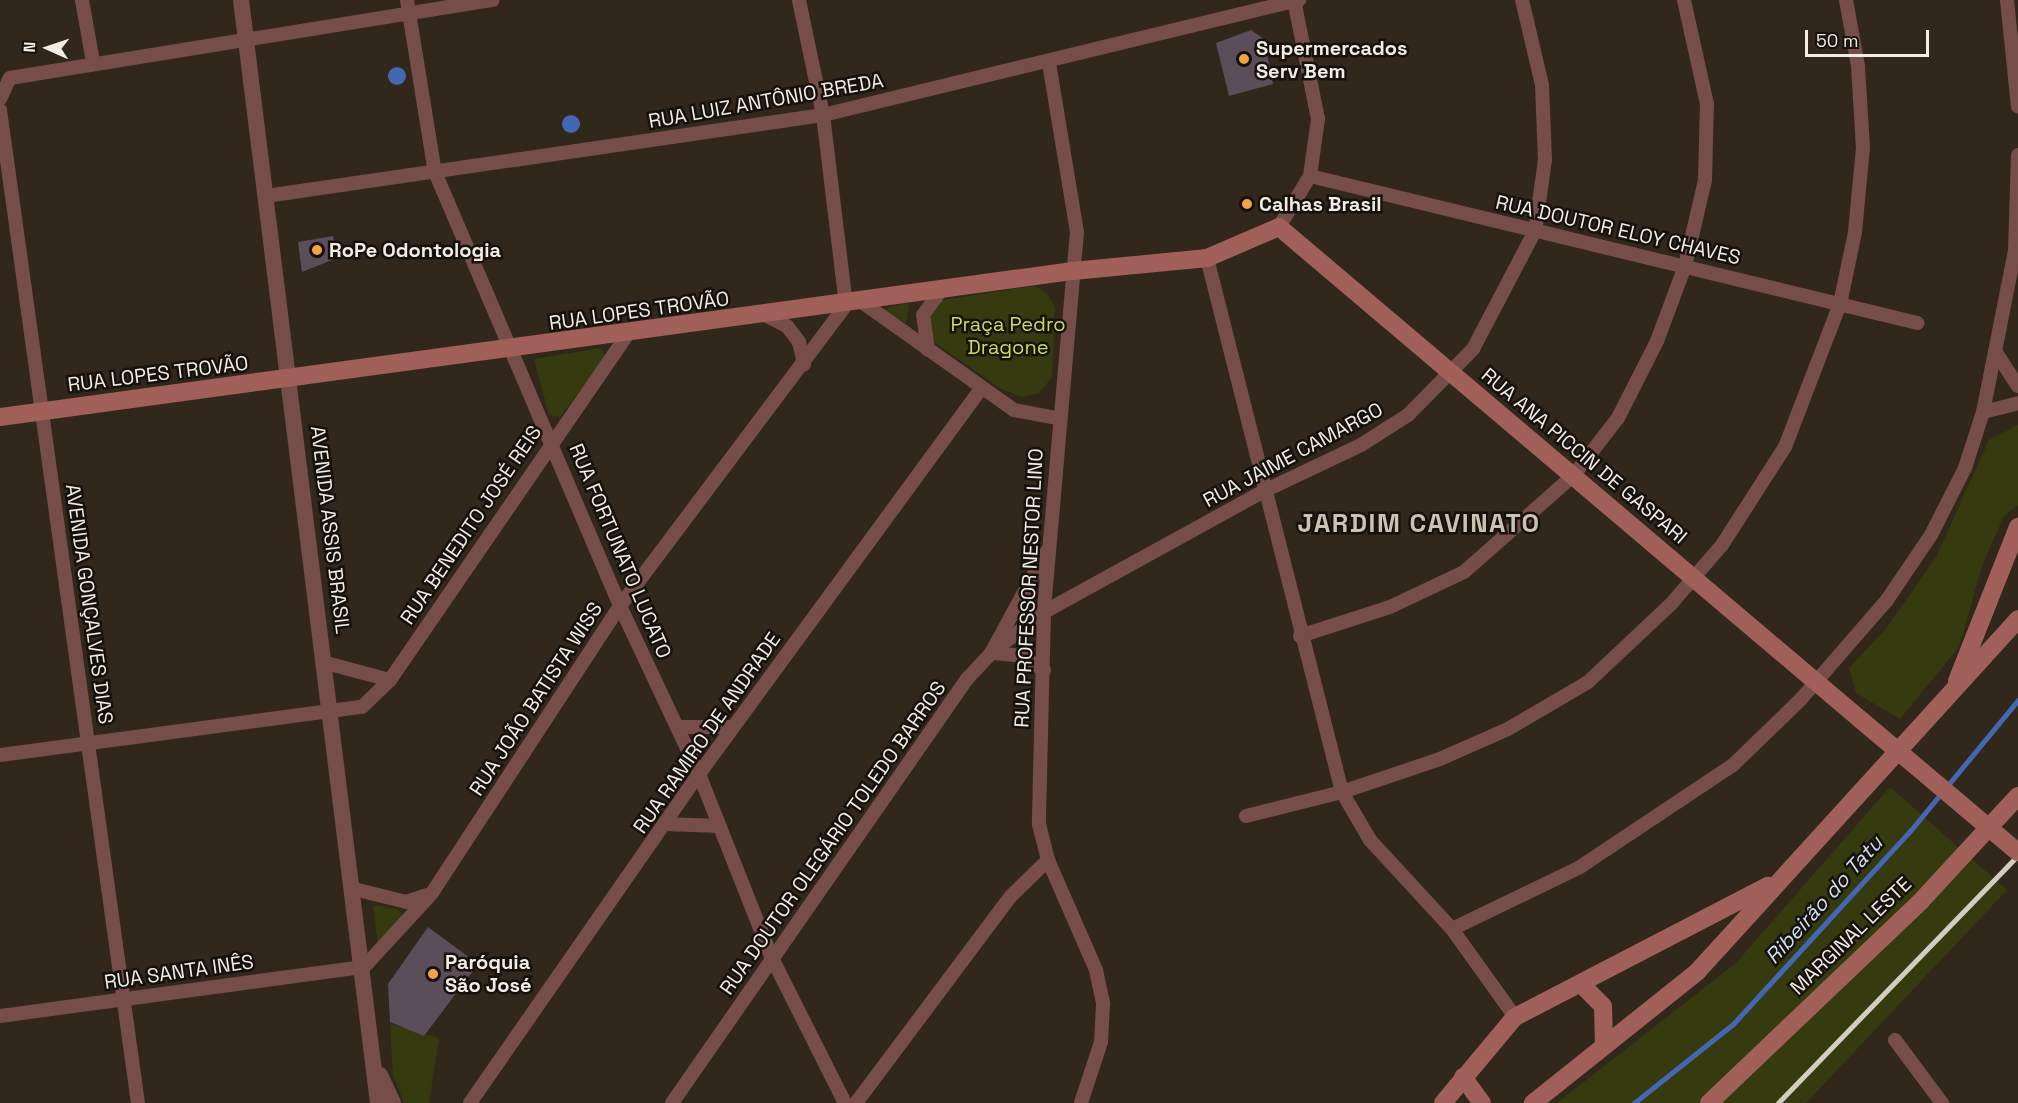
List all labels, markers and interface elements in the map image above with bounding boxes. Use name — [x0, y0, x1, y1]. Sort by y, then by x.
north arrow — [18, 18, 78, 78]
scale bar — [1808, 18, 1932, 56]
text: 50 m — [1816, 29, 1858, 52]
place label: Supermercados Serv Bem — [1256, 36, 1407, 83]
text: N — [19, 41, 40, 53]
marker: Supermercados Serv Bem — [1237, 52, 1251, 66]
street label: RUA LUIZ ANTÔNIO BREDA — [646, 68, 886, 134]
street label: RUA DOUTOR ELOY CHAVES — [1493, 190, 1743, 270]
place label: Calhas Brasil — [1259, 192, 1382, 216]
marker: Calhas Brasil — [1240, 197, 1254, 211]
place label: RoPe Odontologia — [329, 238, 501, 262]
marker: RoPe Odontologia — [310, 243, 324, 257]
street label: RUA LOPES TROVÃO — [547, 286, 731, 336]
park label: Praça Pedro Dragone — [950, 313, 1066, 360]
street label: RUA LOPES TROVÃO — [66, 351, 250, 397]
street label: RUA ANA PICCIN DE GASPARI — [1476, 363, 1692, 549]
street label: RUA JAIME CAMARGO — [1199, 397, 1387, 513]
street label: RUA BENEDITO JOSÉ REIS — [395, 421, 547, 629]
street label: AVENIDA ASSIS BRASIL — [305, 424, 355, 636]
street label: RUA FORTUNATO LUCATO — [564, 440, 676, 662]
street label: RUA PROFESSOR NESTOR LINO — [1010, 448, 1048, 728]
street label: AVENIDA GONÇALVES DIAS — [60, 482, 118, 726]
district label: JARDIM CAVINATO — [1297, 508, 1541, 540]
street label: RUA JOÃO BATISTA WISS — [464, 597, 608, 801]
street label: RUA RAMIRO DE ANDRADE — [628, 628, 786, 838]
street label: RUA DOUTOR OLEGÁRIO TOLEDO BARROS — [715, 676, 951, 1000]
water label: Ribeirão do Tatu — [1760, 831, 1888, 969]
street label: MARGINAL LESTE — [1785, 872, 1917, 1000]
street label: RUA SANTA INÊS — [102, 950, 256, 994]
place label: Paróquia São José — [445, 951, 531, 998]
marker: Paróquia São José — [426, 967, 440, 981]

